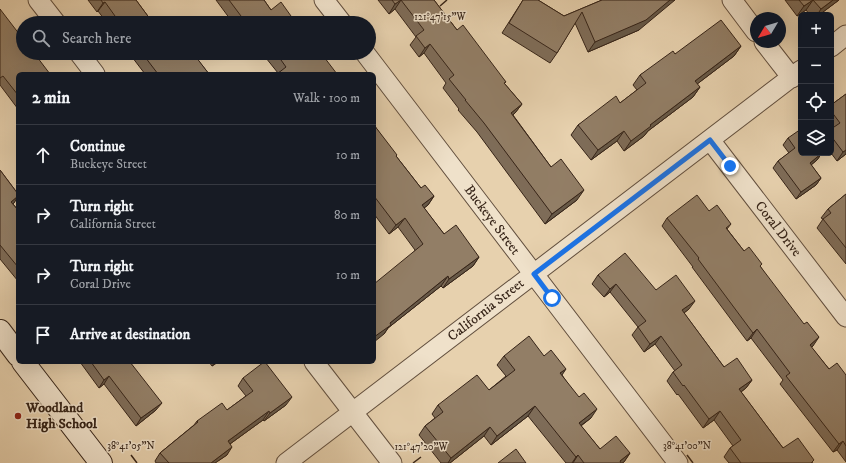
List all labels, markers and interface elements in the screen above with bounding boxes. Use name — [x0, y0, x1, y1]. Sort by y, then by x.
text: 121°47'15"W — [414, 11, 467, 23]
north arrow — [750, 12, 786, 48]
map controls — [798, 12, 834, 156]
button: + — [798, 12, 834, 48]
search box — [16, 16, 376, 60]
icon: search — [30, 27, 52, 49]
text: Search here — [62, 29, 131, 48]
button: − — [798, 48, 834, 84]
button: locate — [798, 84, 834, 120]
text: 2 min — [32, 87, 70, 109]
text: Walk · 100 m — [293, 90, 360, 106]
button: layers — [798, 120, 834, 156]
text: Continue — [70, 137, 125, 156]
icon: ahead — [32, 144, 54, 166]
text: 10 m — [336, 147, 360, 163]
text: Buckeye Street — [70, 156, 147, 172]
route end — [721, 157, 739, 175]
street label: Buckeye Street — [460, 182, 524, 259]
text: Turn right — [70, 197, 133, 216]
street label: Coral Drive — [751, 198, 805, 261]
icon: right — [32, 204, 54, 226]
text: 80 m — [334, 207, 360, 223]
text: California Street — [70, 216, 156, 232]
text: Turn right — [70, 257, 133, 276]
icon: right — [32, 264, 54, 286]
text: 10 m — [336, 267, 360, 283]
street label: California Street — [444, 274, 528, 346]
text: Coral Drive — [70, 276, 131, 292]
route start — [543, 289, 561, 307]
icon: arrive — [32, 324, 54, 346]
text: Arrive at destination — [70, 325, 190, 344]
place label: Woodland High School — [25, 399, 98, 433]
marker: Woodland High School — [13, 411, 23, 421]
text: 38°41'05"N — [107, 440, 155, 452]
text: 38°41'00"N — [663, 440, 711, 452]
text: 121°47'20"W — [394, 441, 448, 453]

